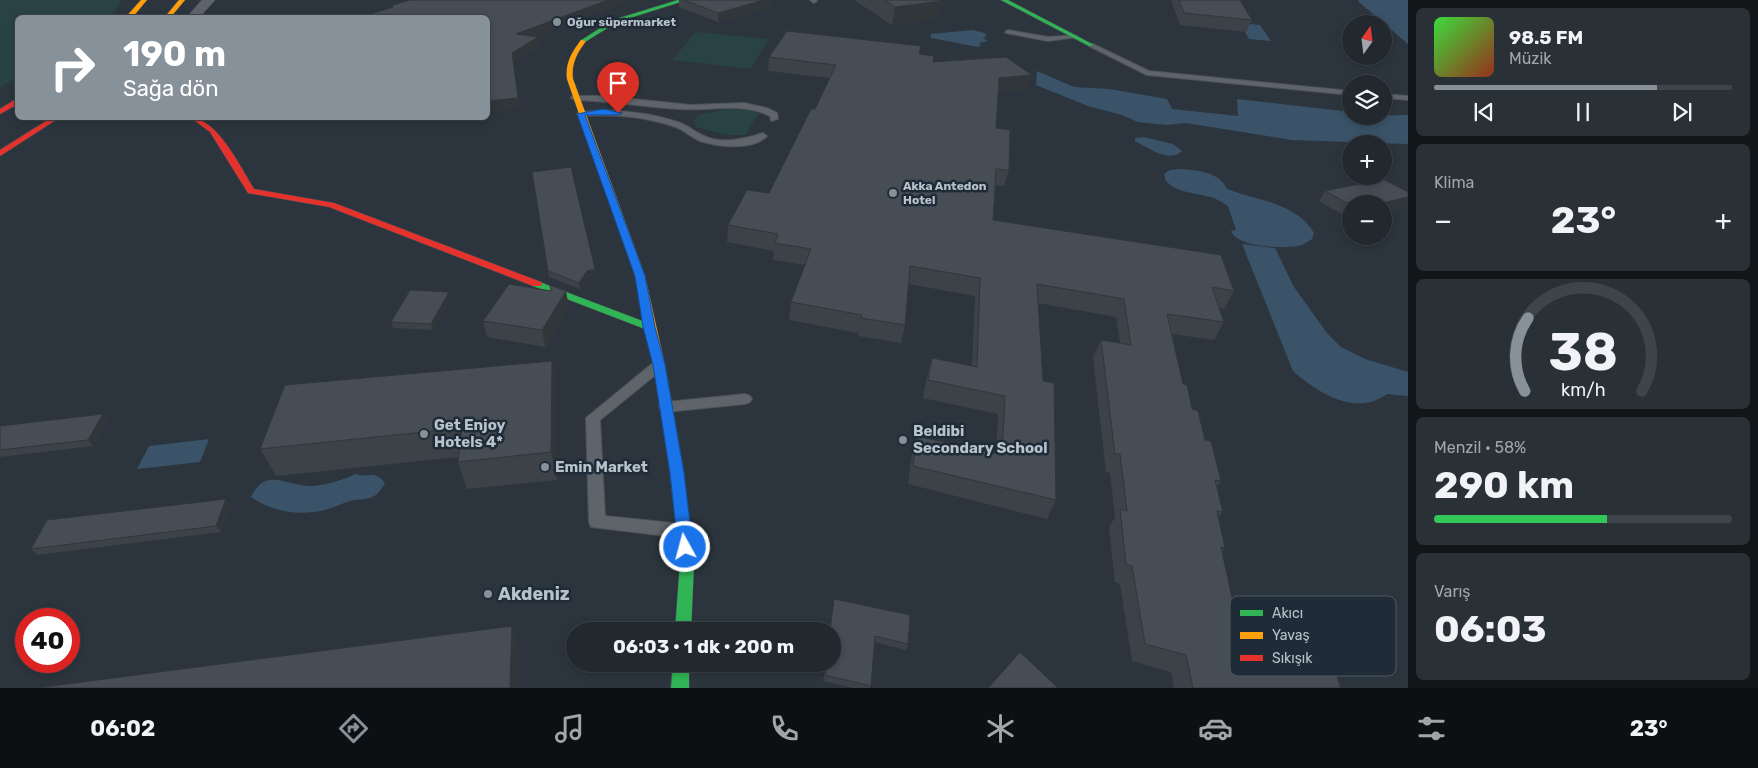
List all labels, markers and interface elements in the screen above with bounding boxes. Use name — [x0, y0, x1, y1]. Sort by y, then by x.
place label: Oğur süpermarket — [567, 15, 676, 29]
north arrow — [1342, 15, 1392, 65]
map controls — [1342, 15, 1392, 245]
marker: Oğur süpermarket — [551, 16, 563, 28]
text: 98.5 FM — [1509, 26, 1583, 49]
text: 190 m — [123, 33, 226, 75]
icon: right — [40, 35, 105, 100]
text: Müzik — [1509, 49, 1552, 68]
pin — [597, 62, 639, 113]
icon: arrive — [604, 69, 632, 97]
text: Sağa dön — [123, 75, 219, 102]
button: layers — [1342, 75, 1392, 125]
icon: previous — [1470, 98, 1498, 126]
icon: pause — [1569, 98, 1597, 126]
icon: next — [1668, 98, 1696, 126]
button: + — [1342, 135, 1392, 185]
text: Klima — [1434, 173, 1474, 192]
place label: Akka Antedon Hotel — [903, 179, 987, 207]
marker: Akka Antedon Hotel — [887, 187, 899, 199]
button: − — [1342, 195, 1392, 245]
text: 23° — [1551, 197, 1616, 243]
text: − — [1434, 204, 1452, 237]
text: + — [1715, 204, 1732, 237]
text: 38 — [1548, 321, 1618, 383]
text: km/h — [1561, 379, 1605, 400]
place label: Get Enjoy Hotels 4* — [434, 416, 505, 451]
place label: Beldibi Secondary School — [913, 422, 1048, 457]
marker: Get Enjoy Hotels 4* — [418, 428, 430, 440]
marker: Beldibi Secondary School — [897, 434, 909, 446]
text: Menzil · 58% — [1434, 438, 1526, 457]
place label: Emin Market — [555, 458, 648, 476]
marker: Emin Market — [539, 461, 551, 473]
text: 290 km — [1434, 462, 1574, 508]
position arrow — [658, 520, 710, 572]
text: Varış — [1434, 582, 1471, 601]
place label: Akdeniz — [498, 583, 570, 605]
marker: Akdeniz — [482, 588, 494, 600]
legend — [1230, 596, 1396, 676]
text: Akıcı — [1272, 605, 1303, 622]
text: 06:03 — [1434, 606, 1547, 652]
speed limit sign: 40 — [15, 608, 80, 673]
text: Yavaş — [1272, 627, 1310, 644]
text: 06:03 · 1 dk · 200 m — [613, 635, 794, 658]
text: Sıkışık — [1272, 650, 1313, 667]
icon: directions — [336, 711, 371, 746]
icon: music — [552, 711, 587, 746]
icon: phone — [767, 711, 802, 746]
icon: climate — [983, 711, 1018, 746]
icon: car — [1198, 711, 1233, 746]
icon: filters — [1414, 711, 1449, 746]
text: 06:02 — [90, 715, 155, 742]
text: 23° — [1630, 715, 1668, 742]

